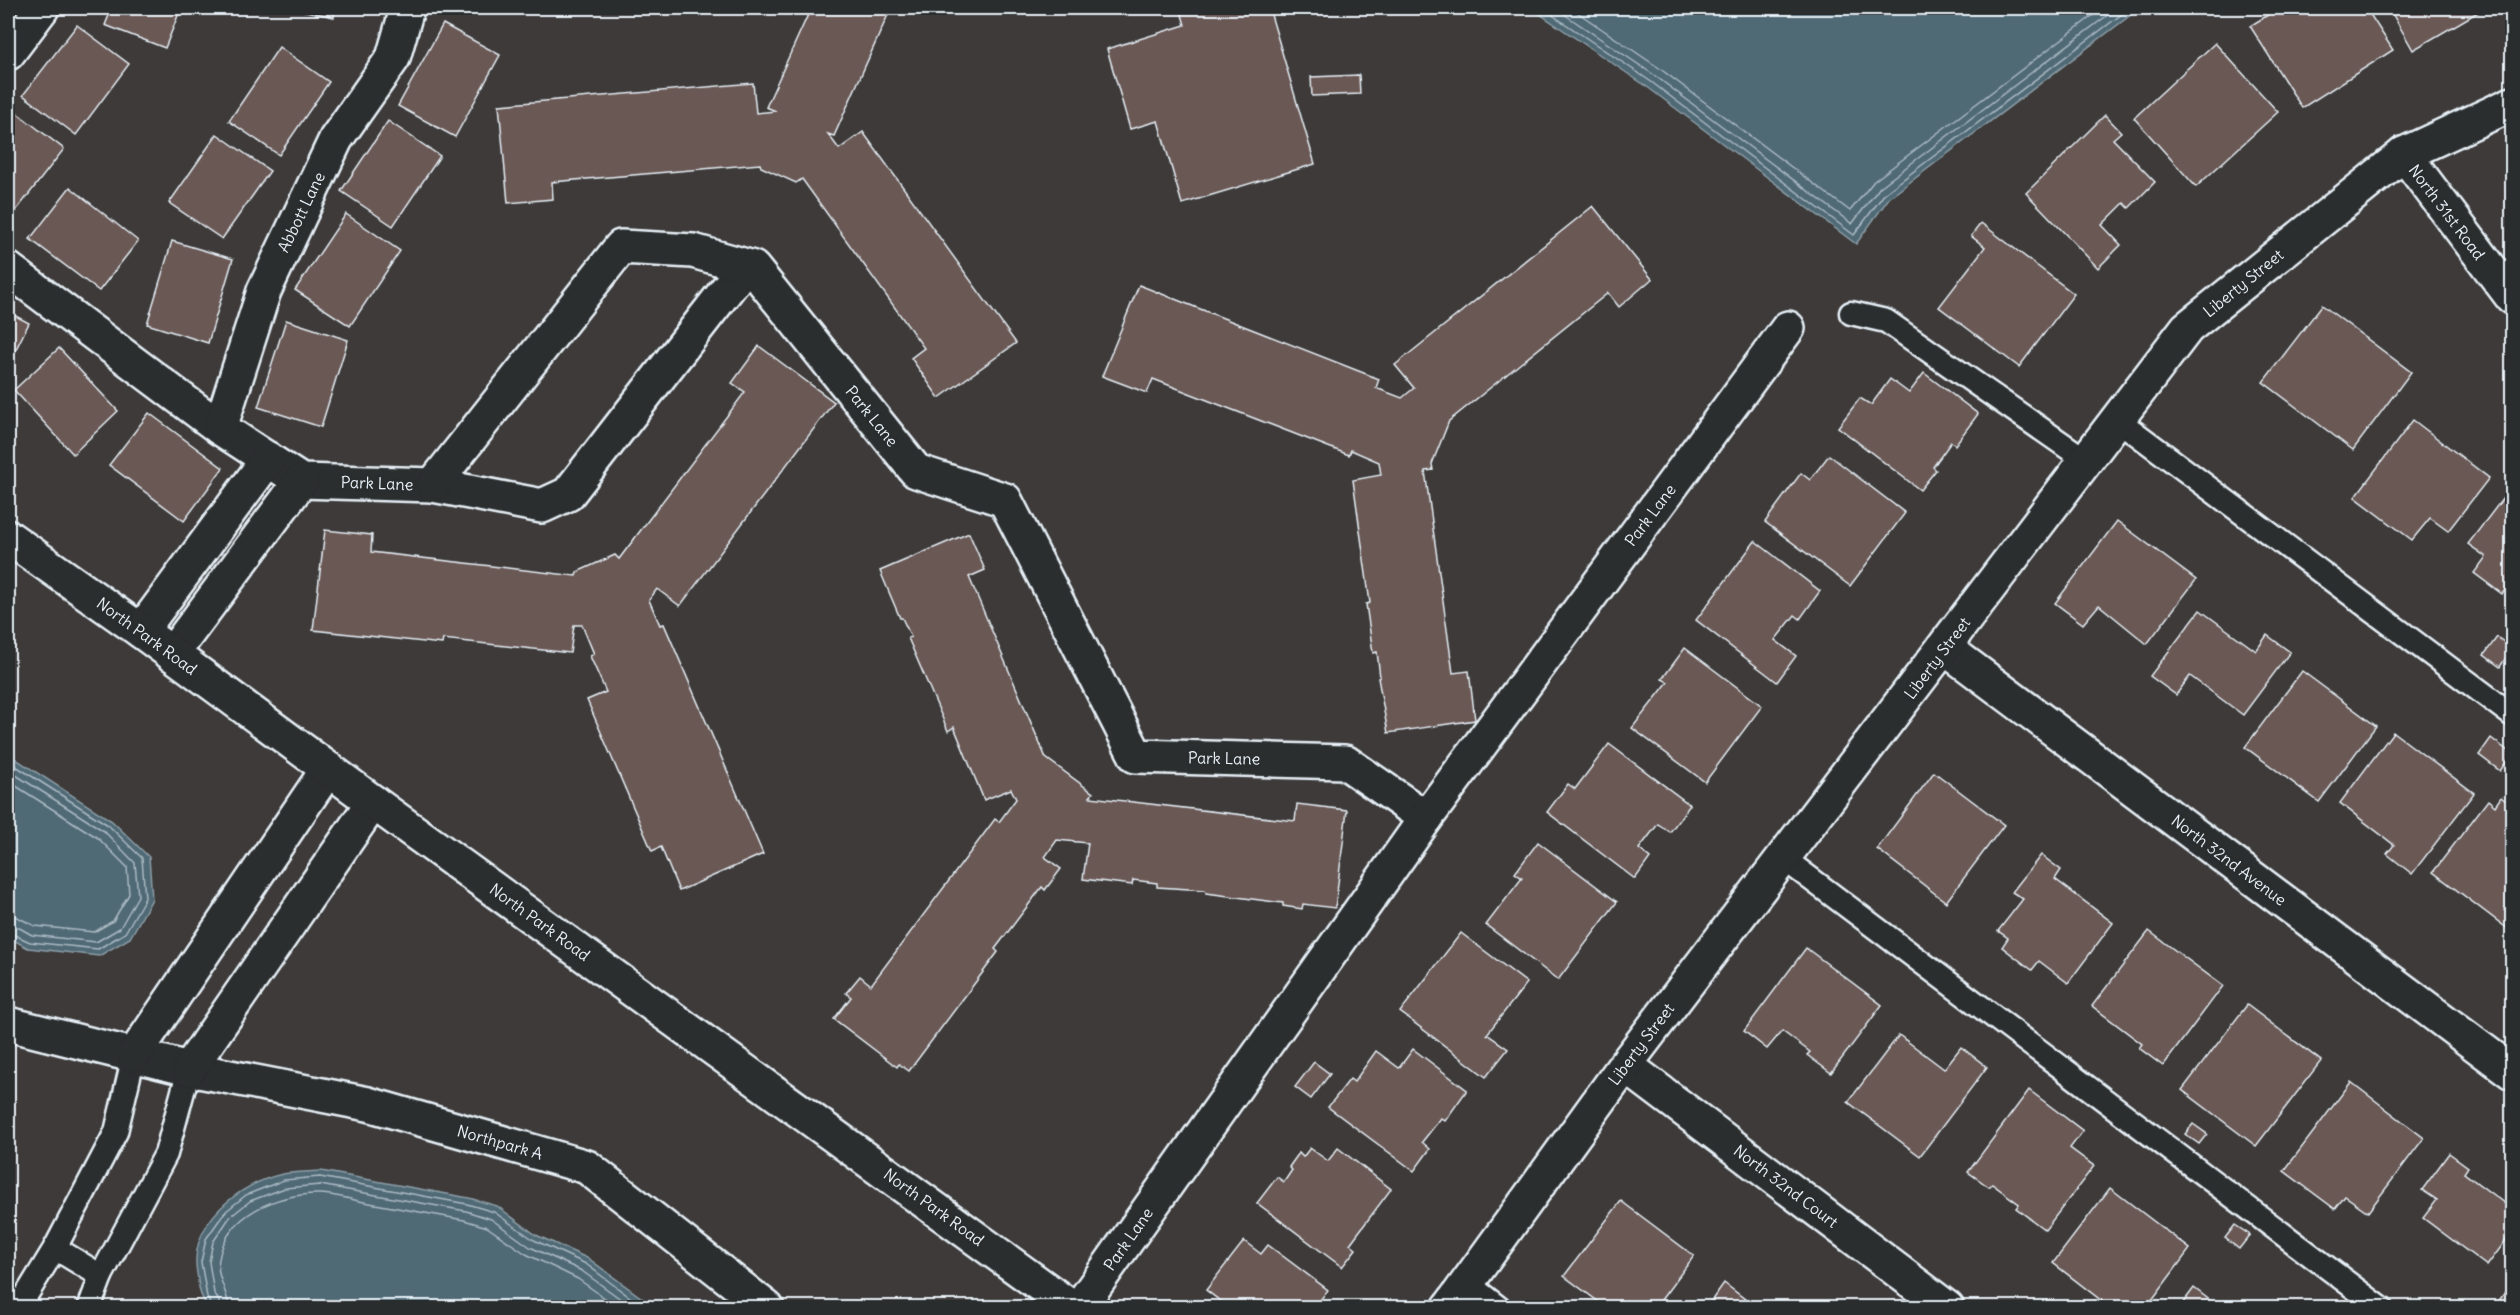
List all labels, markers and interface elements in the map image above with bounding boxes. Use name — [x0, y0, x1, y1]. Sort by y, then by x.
street label: North 31st Road — [2405, 160, 2489, 264]
street label: Abbott Lane — [273, 169, 329, 255]
street label: Liberty Street — [2199, 244, 2288, 321]
street label: Park Lane — [841, 382, 903, 450]
street label: Park Lane — [340, 472, 414, 494]
street label: Park Lane — [1620, 480, 1680, 550]
street label: North Park Road — [93, 593, 201, 679]
street label: Liberty Street — [1900, 613, 1975, 703]
street label: Park Lane — [1188, 747, 1260, 769]
street label: North 32nd Avenue — [2168, 810, 2290, 910]
street label: North Park Road — [486, 879, 594, 965]
street label: Liberty Street — [1604, 999, 1679, 1089]
street label: Northpark A — [455, 1120, 545, 1164]
street label: North 32nd Court — [1730, 1140, 1843, 1232]
street label: North Park Road — [880, 1164, 988, 1250]
street label: Park Lane — [1099, 1204, 1157, 1274]

